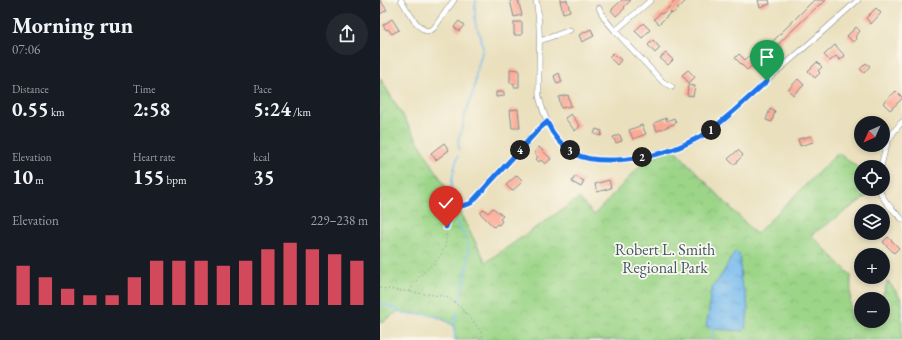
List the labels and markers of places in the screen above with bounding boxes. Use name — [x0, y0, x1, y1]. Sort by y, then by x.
pin — [750, 40, 784, 81]
pin: 1 — [701, 120, 721, 140]
pin: 4 — [510, 140, 530, 160]
pin: 3 — [560, 140, 580, 160]
pin: 2 — [632, 147, 652, 167]
pin — [429, 186, 463, 227]

